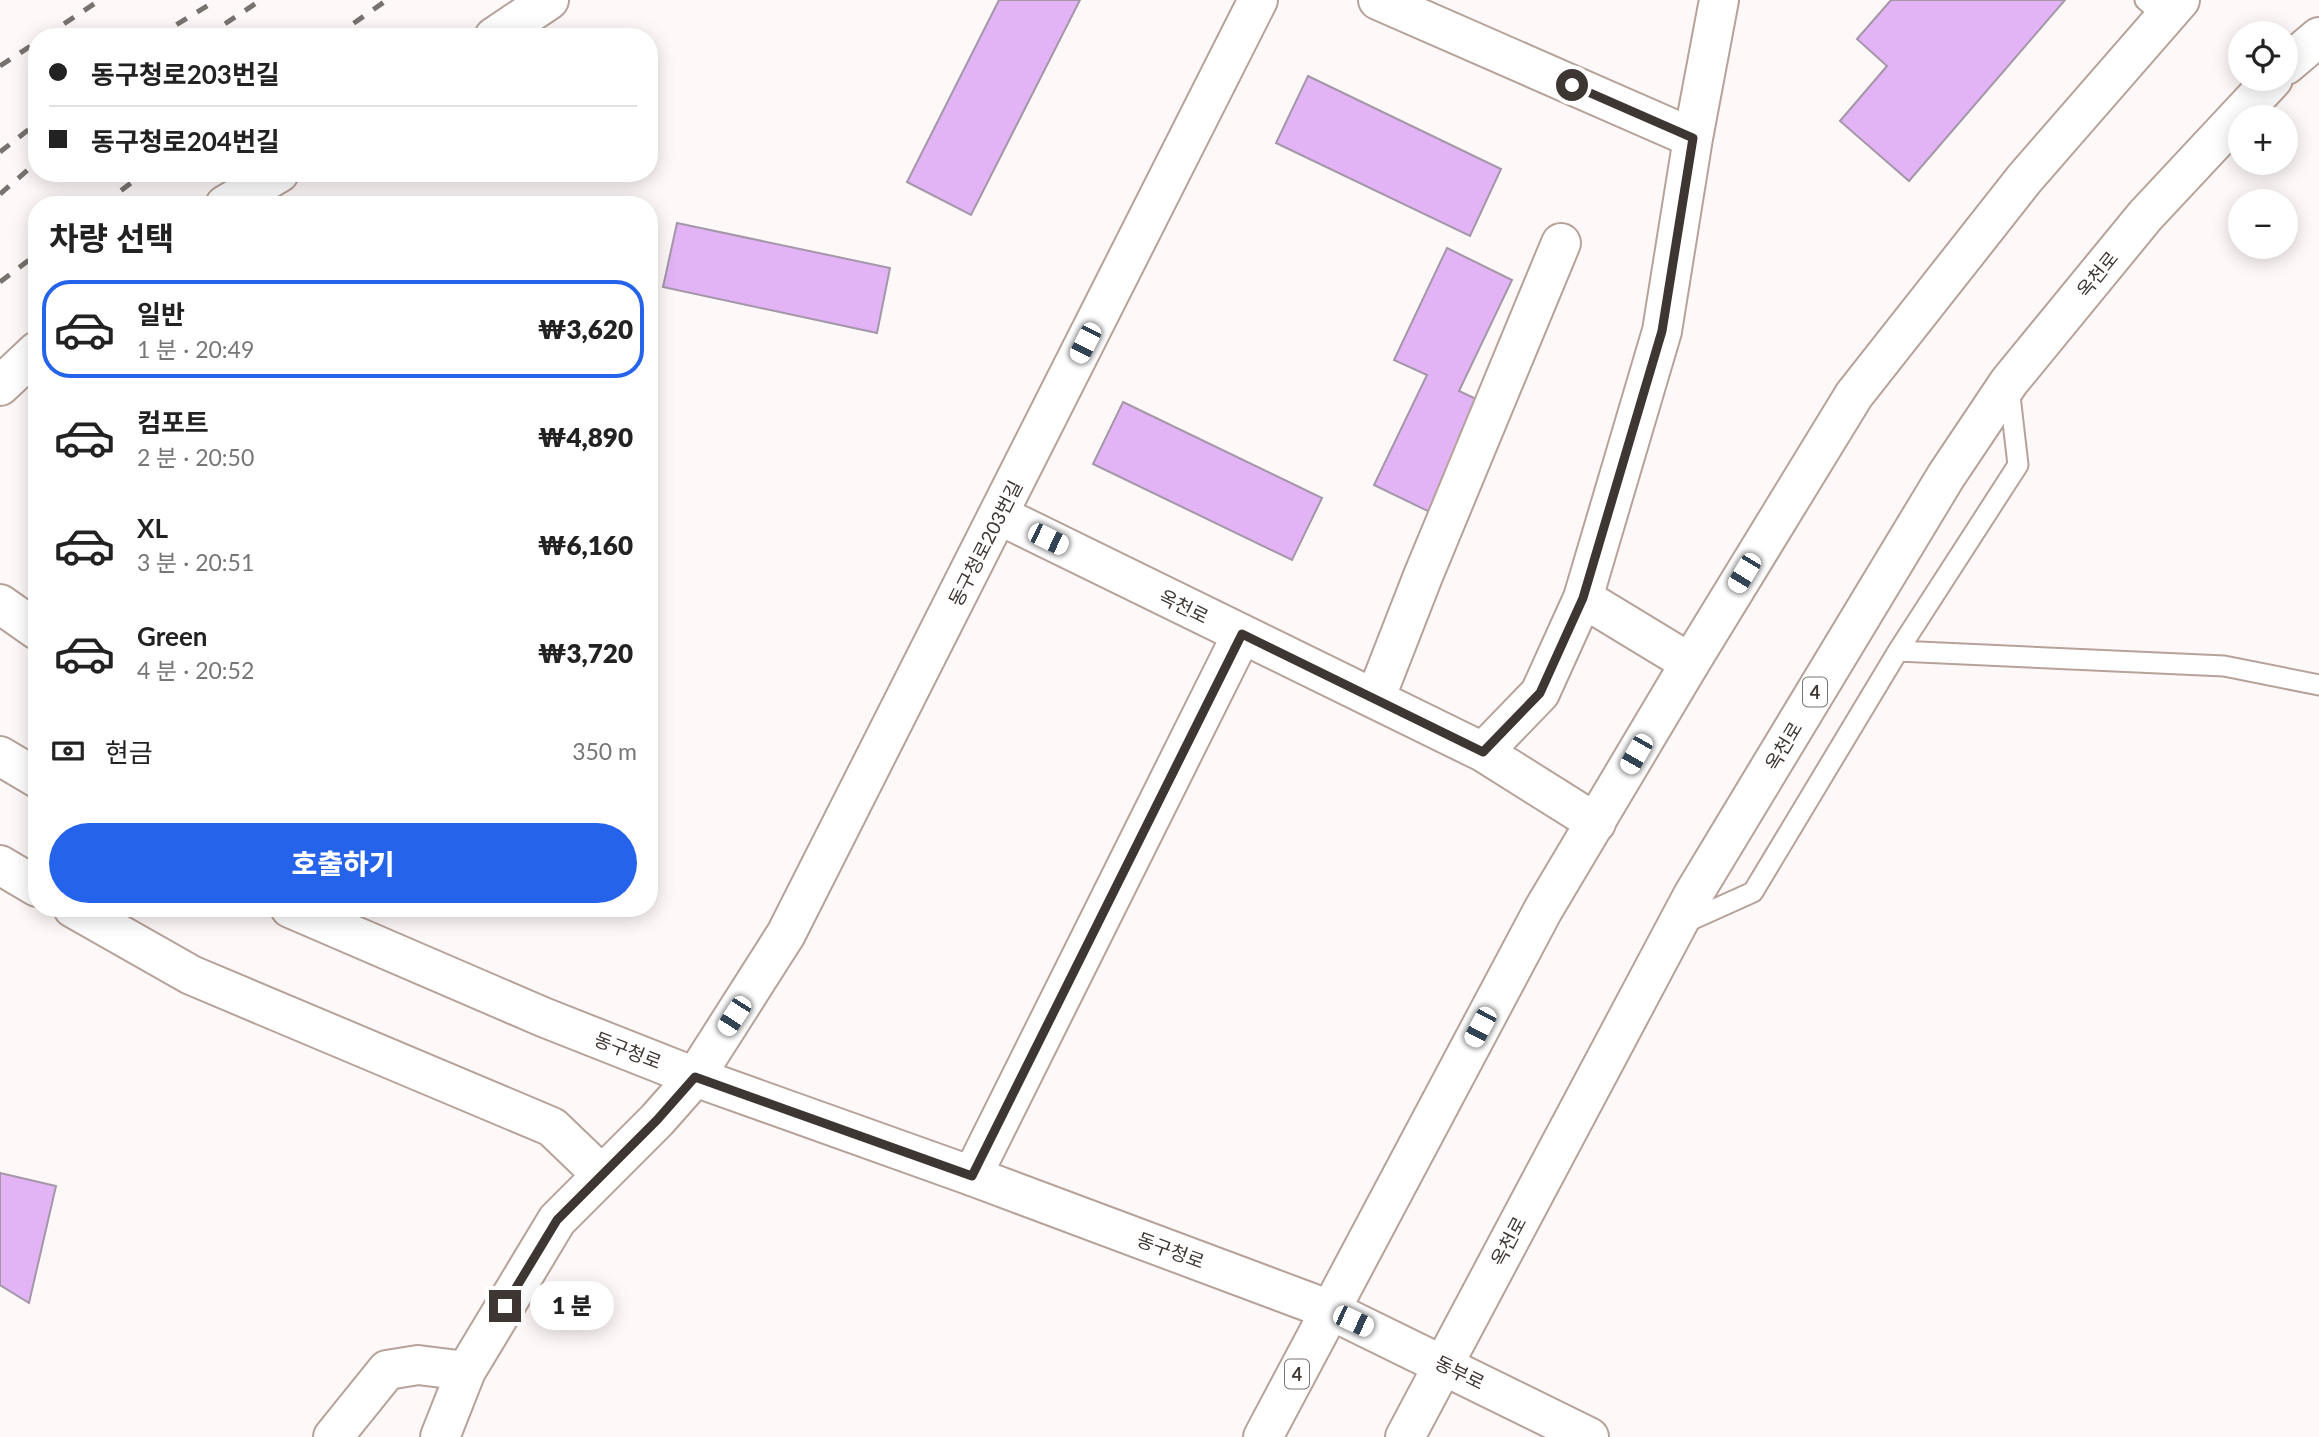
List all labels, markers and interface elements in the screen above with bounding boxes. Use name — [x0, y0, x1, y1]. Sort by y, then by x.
map controls — [2228, 21, 2298, 259]
button: locate — [2228, 21, 2298, 91]
text: 동구청로203번길 — [91, 58, 280, 90]
route start — [1556, 69, 1588, 101]
button: + — [2228, 105, 2298, 175]
text: 동구청로204번길 — [91, 125, 280, 157]
button: − — [2228, 189, 2298, 259]
text: 차량 선택 — [49, 218, 175, 257]
street label: 옥천로 — [2072, 246, 2122, 302]
icon: car — [53, 298, 116, 361]
text: 일반 — [137, 298, 185, 330]
text: ₩3,620 — [538, 313, 633, 345]
car — [1067, 320, 1104, 366]
text: 1 분 · 20:49 — [137, 335, 254, 363]
icon: car — [53, 406, 116, 469]
text: 컴포트 — [137, 406, 209, 438]
text: ₩4,890 — [538, 421, 633, 453]
text: 2 분 · 20:50 — [137, 443, 254, 471]
street label: 동구청로203번길 — [943, 476, 1027, 610]
text: XL — [137, 512, 168, 544]
icon: car — [53, 514, 116, 577]
car — [1025, 520, 1072, 558]
text: ₩6,160 — [538, 529, 633, 561]
text: 3 분 · 20:51 — [137, 548, 254, 576]
car — [1725, 550, 1764, 596]
street label: 옥천로 — [1155, 584, 1213, 628]
text: Green — [137, 620, 207, 652]
icon: car — [53, 622, 116, 685]
text: ₩3,720 — [538, 637, 633, 669]
text: 4 분 · 20:52 — [137, 656, 254, 684]
road number: 4 — [1803, 678, 1827, 706]
street label: 옥천로 — [1760, 718, 1806, 774]
car — [1617, 731, 1656, 777]
icon: cash — [49, 732, 87, 770]
text: 현금 — [105, 736, 153, 768]
text: 350 m — [572, 737, 637, 765]
button: 호출하기 — [49, 823, 637, 903]
car — [714, 993, 755, 1039]
car — [1461, 1004, 1500, 1050]
street label: 동구청로 — [591, 1027, 665, 1073]
street label: 옥천로 — [1486, 1212, 1530, 1270]
street label: 동구청로 — [1134, 1227, 1208, 1273]
callout: 1 분 — [530, 1282, 614, 1330]
route end — [489, 1290, 521, 1322]
text: 1 분 — [552, 1291, 592, 1319]
car — [1330, 1303, 1377, 1339]
street label: 동부로 — [1431, 1350, 1489, 1394]
road number: 4 — [1285, 1359, 1309, 1388]

